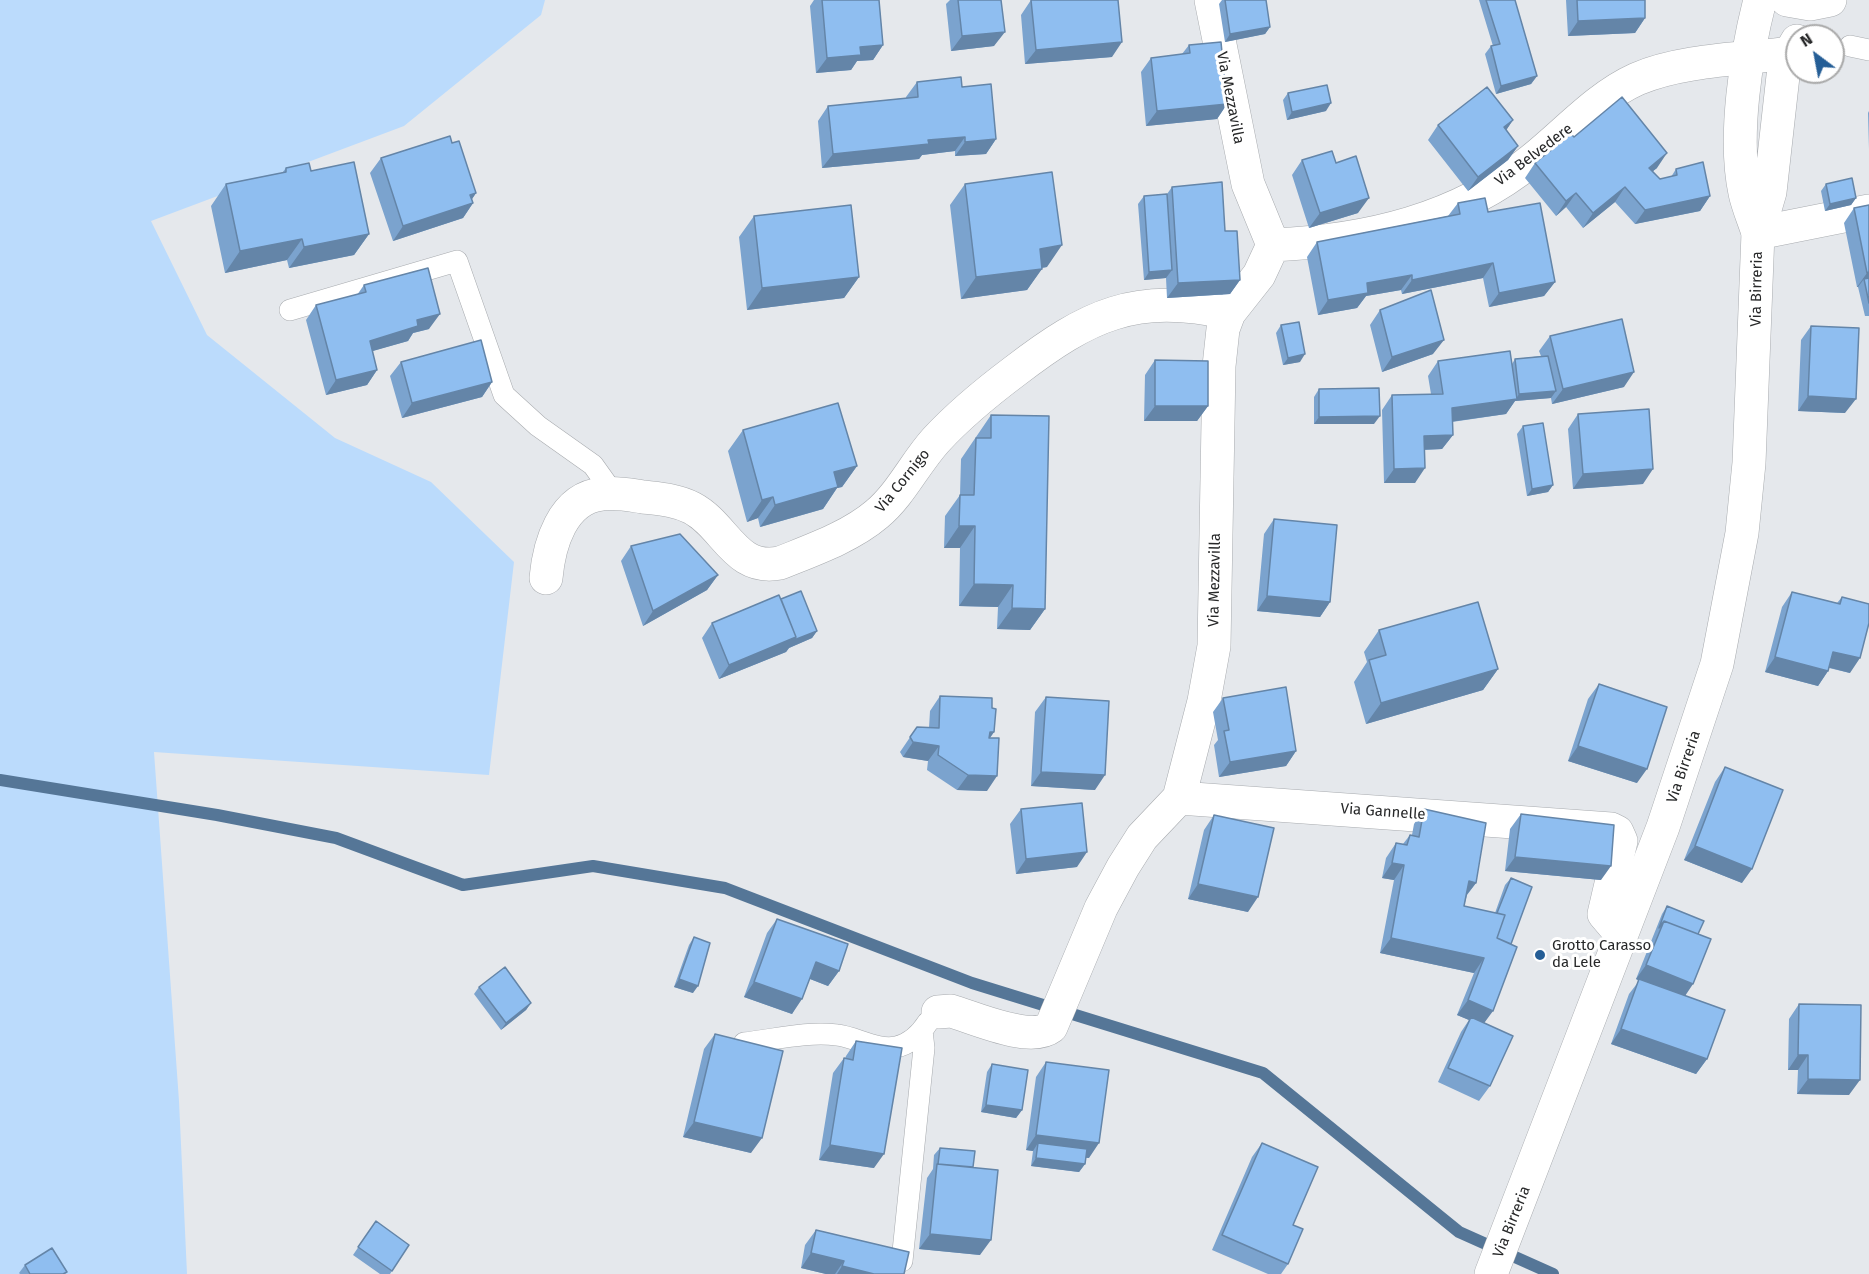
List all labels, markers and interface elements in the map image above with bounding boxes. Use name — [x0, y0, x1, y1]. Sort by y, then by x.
north arrow — [1785, 24, 1845, 84]
text: N — [1797, 29, 1816, 51]
street label: Via Mezzavilla — [1212, 50, 1248, 146]
street label: Via Belvedere — [1492, 120, 1576, 190]
street label: Via Birreria — [1747, 251, 1767, 327]
street label: Via Cornigo — [872, 446, 934, 516]
street label: Via Mezzavilla — [1205, 533, 1225, 627]
street label: Via Birreria — [1663, 728, 1705, 806]
street label: Via Gannelle — [1340, 800, 1426, 824]
place label: Grotto Carasso da Lele — [1552, 937, 1651, 972]
marker: Grotto Carasso da Lele — [1533, 948, 1547, 962]
street label: Via Birreria — [1490, 1184, 1534, 1260]

